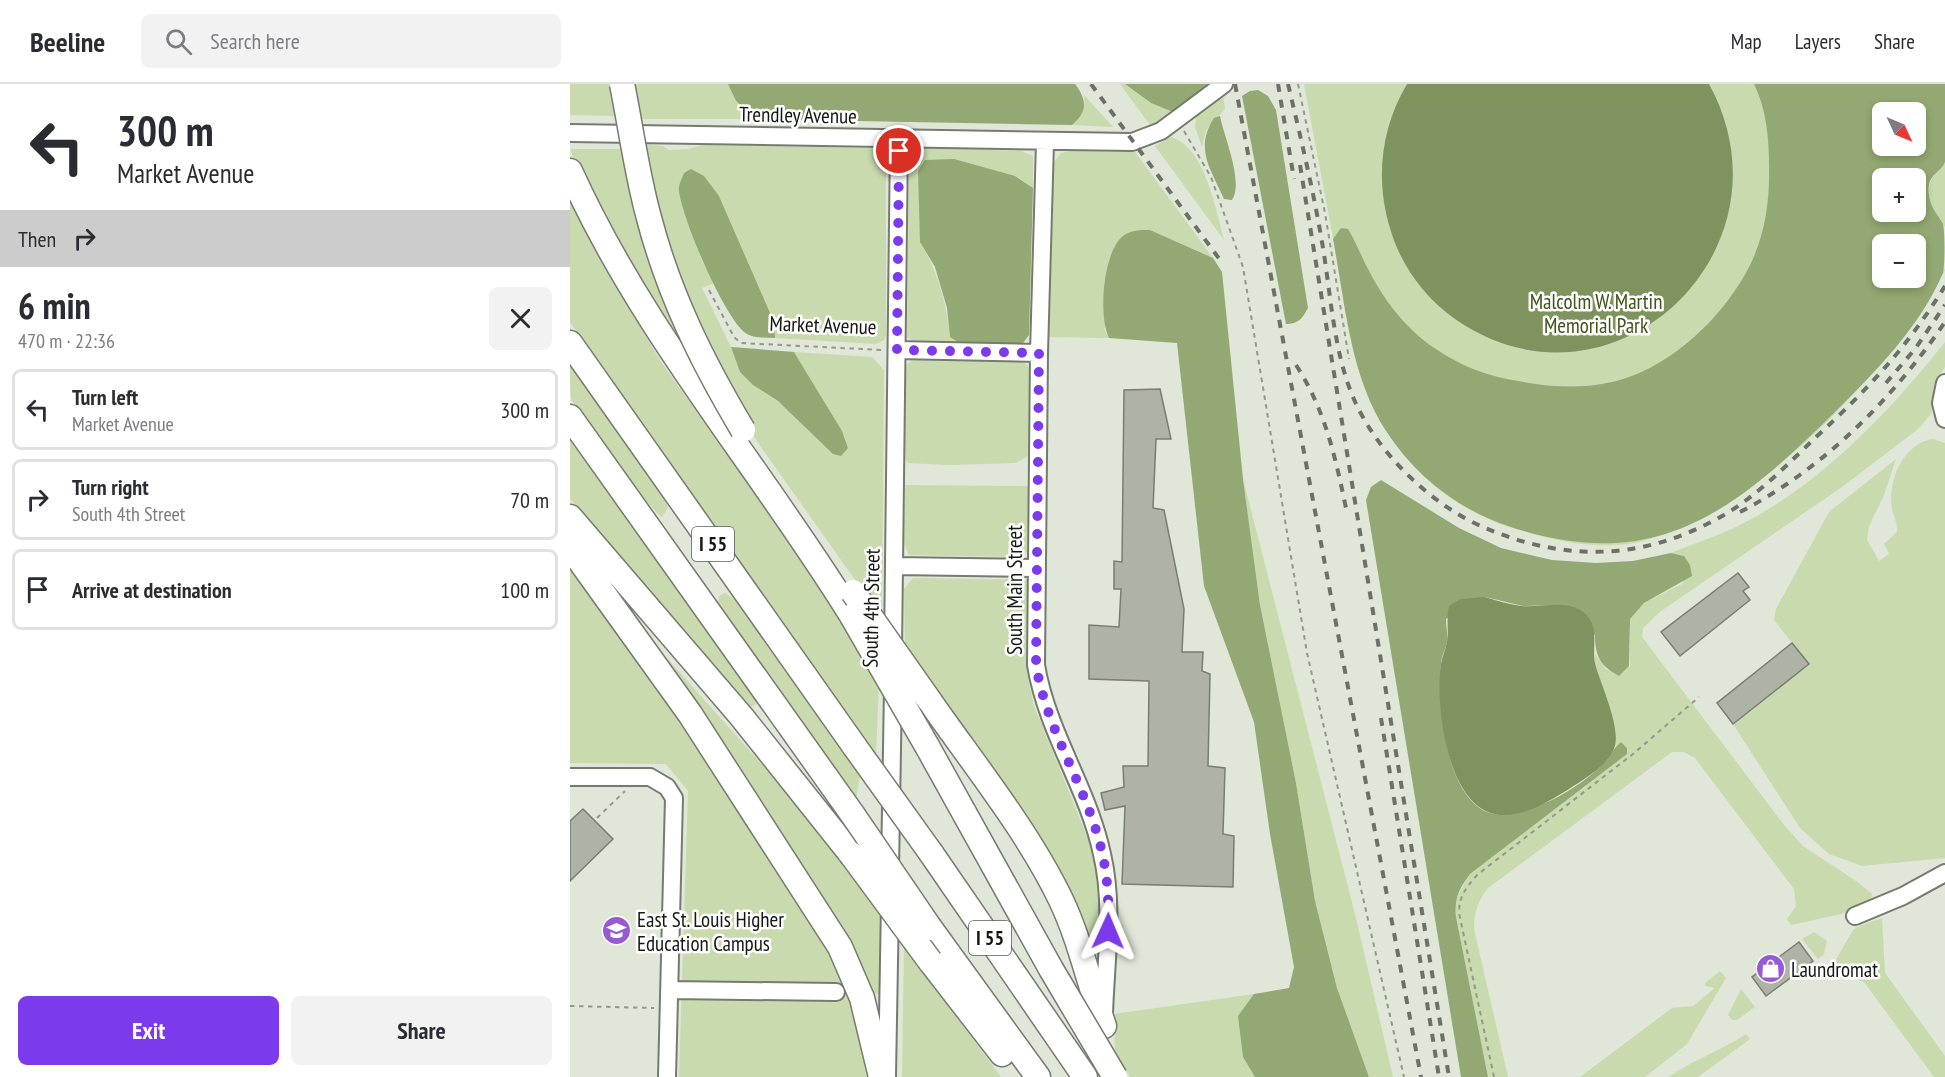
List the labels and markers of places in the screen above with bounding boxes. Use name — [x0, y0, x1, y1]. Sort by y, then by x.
pin — [873, 125, 924, 176]
place label: East St. Louis Higher Education Campus — [637, 906, 784, 957]
school or university icon: East St. Louis Higher Education Campus — [600, 915, 632, 947]
shop icon: Laundromat — [1754, 953, 1786, 985]
place label: Laundromat — [1791, 956, 1878, 983]

